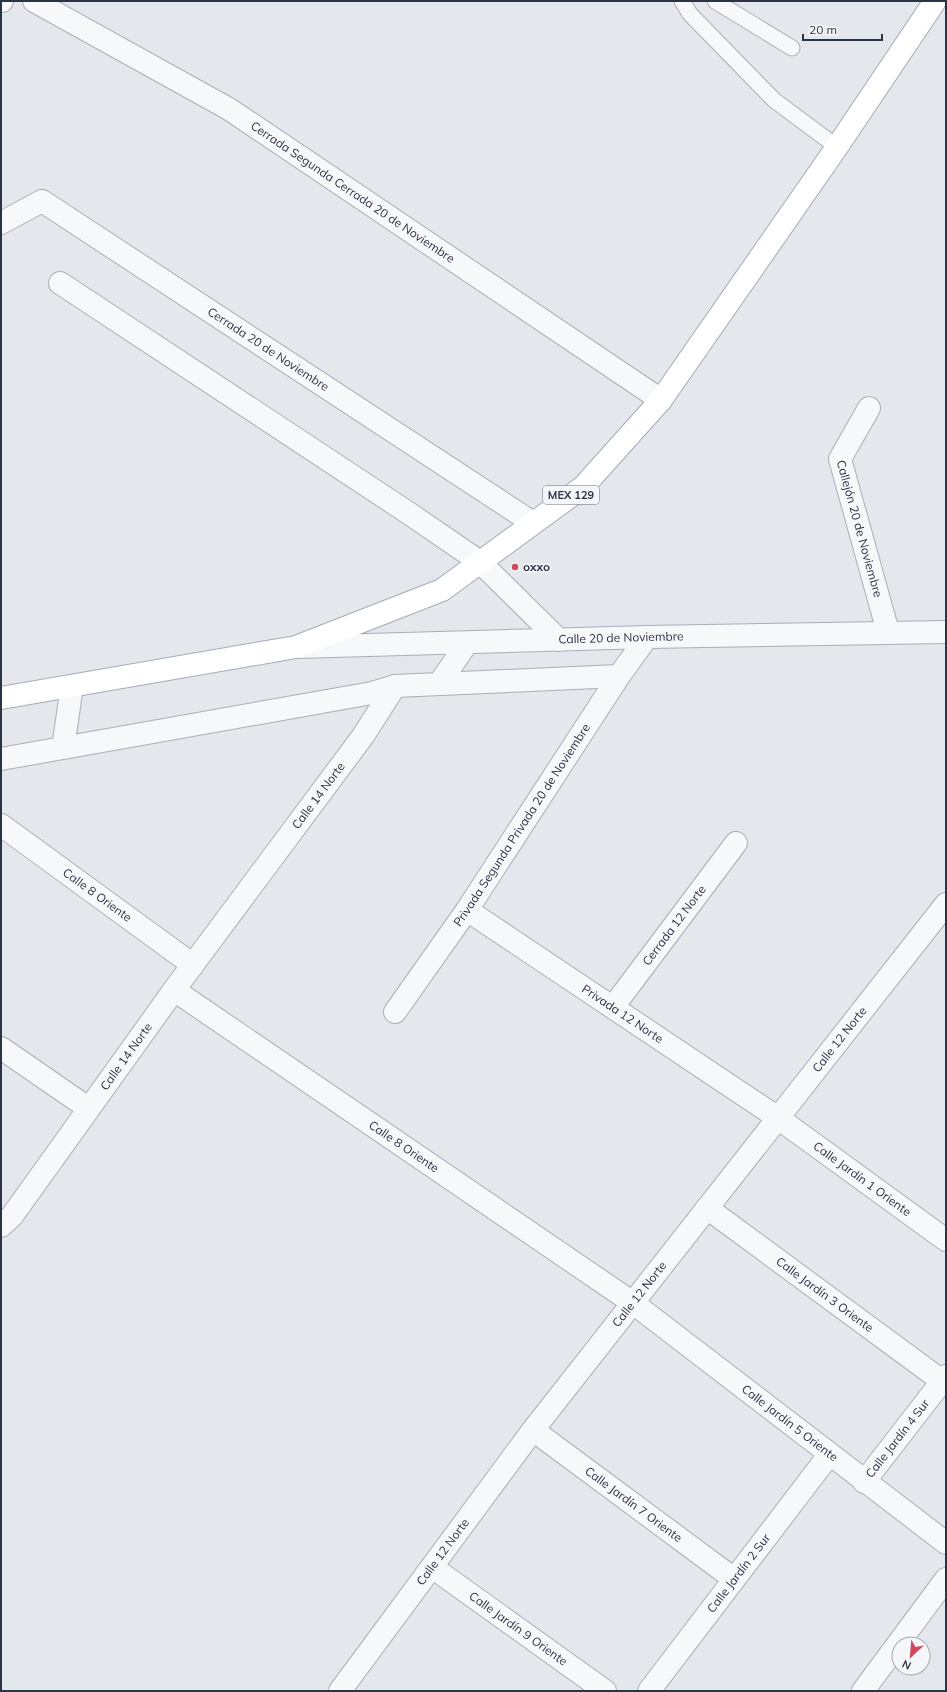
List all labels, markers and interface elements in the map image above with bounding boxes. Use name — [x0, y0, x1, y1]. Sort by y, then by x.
scale bar — [803, 16, 882, 42]
text: 20 m — [809, 22, 837, 37]
street label: Cerrada Segunda Cerrada 20 de Noviembre — [248, 118, 458, 266]
street label: Cerrada 20 de Noviembre — [205, 304, 332, 394]
street label: Callejón 20 de Noviembre — [834, 458, 886, 599]
road number: MEX 129 — [543, 486, 599, 504]
place label: oxxo — [523, 559, 550, 574]
marker: oxxo — [510, 562, 520, 572]
street label: Calle 20 de Noviembre — [558, 628, 684, 647]
street label: Privada Segunda Privada 20 de Noviembre — [450, 721, 593, 929]
street label: Calle 14 Norte — [288, 759, 348, 832]
street label: Calle 8 Oriente — [60, 865, 135, 925]
street label: Cerrada 12 Norte — [639, 882, 709, 968]
street label: Privada 12 Norte — [579, 981, 666, 1046]
street label: Calle 12 Norte — [809, 1003, 870, 1075]
street label: Calle 14 Norte — [97, 1020, 155, 1093]
street label: Calle 8 Oriente — [366, 1117, 442, 1175]
street label: Calle Jardín 1 Oriente — [810, 1138, 914, 1219]
street label: Calle Jardín 3 Oriente — [773, 1253, 877, 1335]
street label: Calle 12 Norte — [609, 1258, 669, 1330]
street label: Calle Jardín 5 Oriente — [739, 1381, 841, 1464]
street label: Calle Jardín 4 Sur — [862, 1395, 933, 1481]
street label: Calle Jardín 7 Oriente — [582, 1463, 685, 1545]
street label: Calle 12 Norte — [413, 1515, 472, 1588]
street label: Calle Jardín 2 Sur — [703, 1530, 774, 1616]
street label: Calle Jardín 9 Oriente — [466, 1588, 571, 1669]
north arrow — [891, 1636, 931, 1676]
text: N — [900, 1657, 913, 1673]

